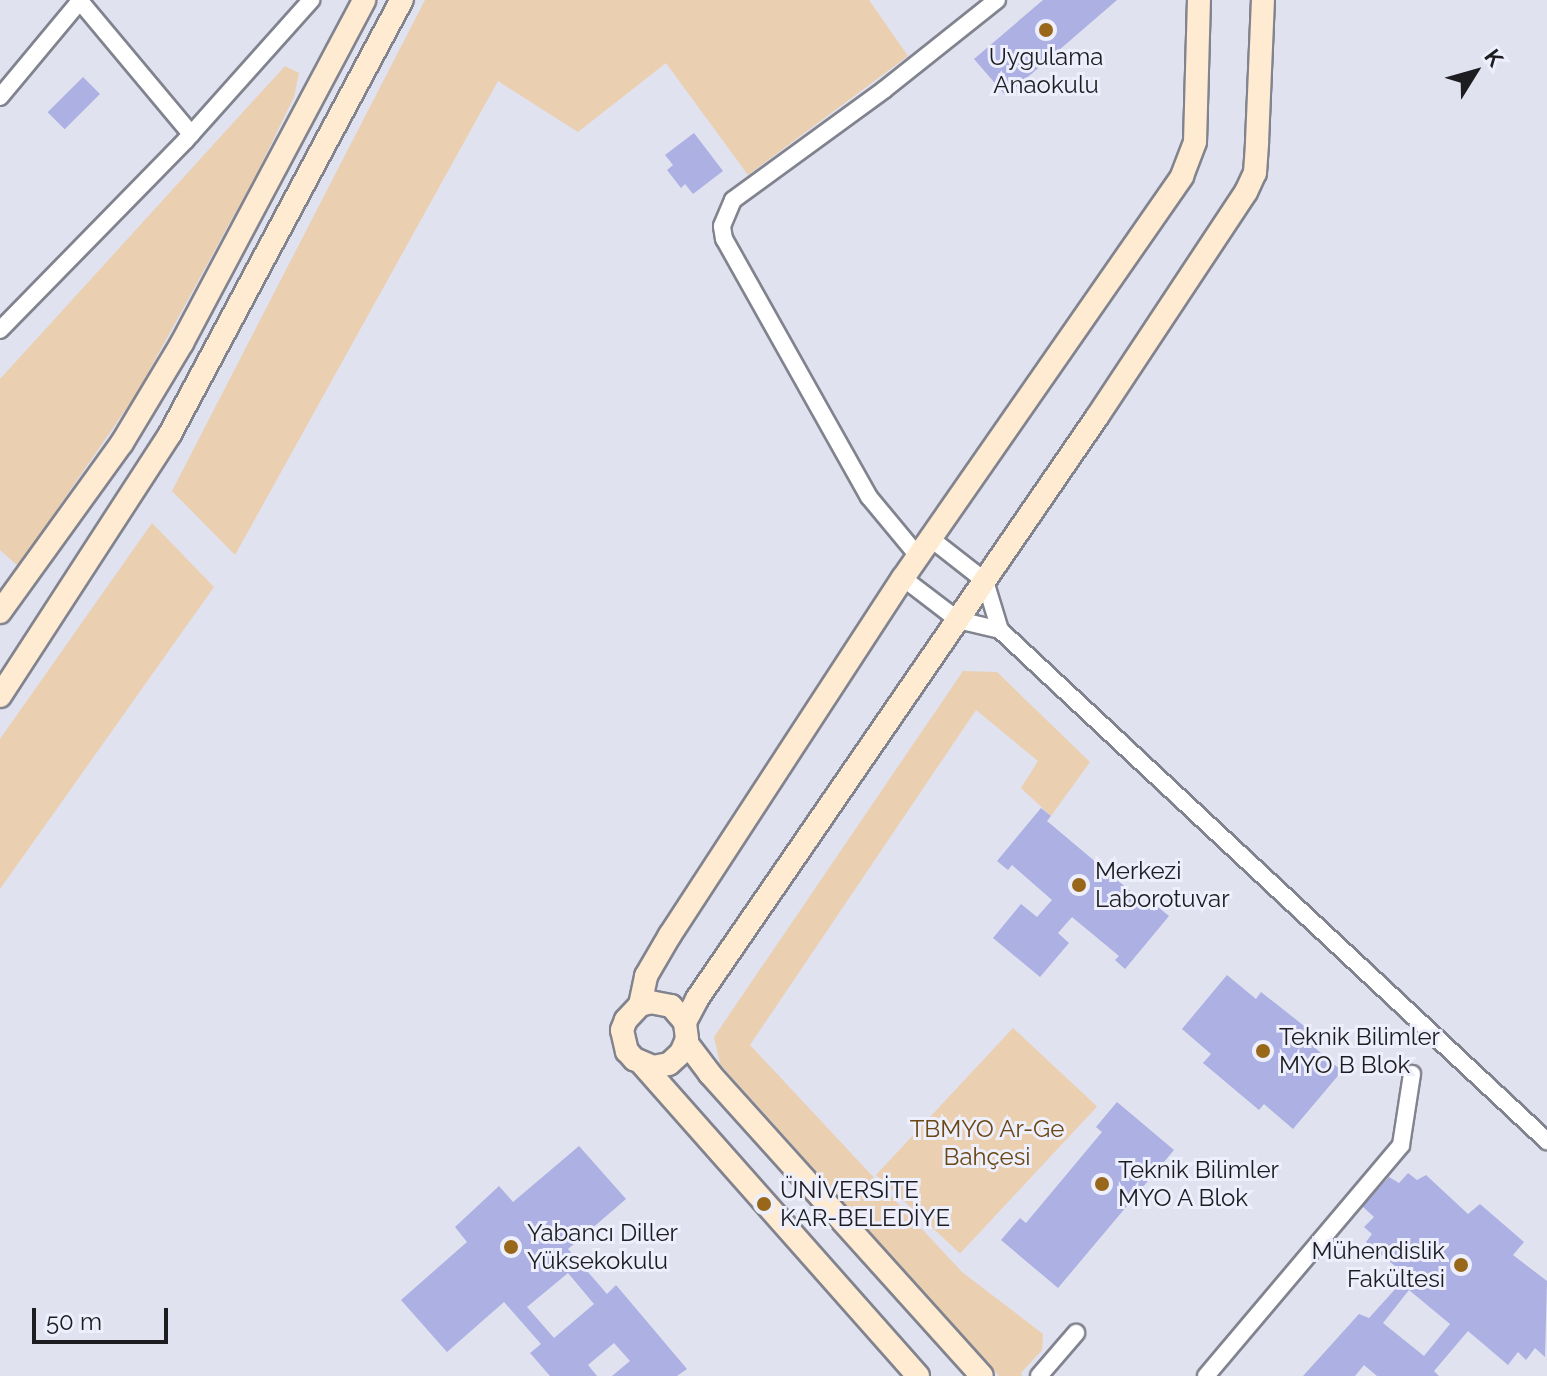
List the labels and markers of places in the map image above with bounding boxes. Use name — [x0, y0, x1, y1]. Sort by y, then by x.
marker: Uygulama Anaokulu — [1037, 21, 1055, 39]
place label: Uygulama Anaokulu — [989, 43, 1103, 99]
place label: Merkezi Laborotuvar — [1095, 857, 1230, 913]
marker: Merkezi Laborotuvar — [1070, 876, 1088, 894]
place label: Teknik Bilimler MYO B Blok — [1279, 1023, 1440, 1079]
marker: Teknik Bilimler MYO B Blok — [1254, 1042, 1272, 1060]
place label: Teknik Bilimler MYO A Blok — [1118, 1156, 1279, 1212]
marker: Teknik Bilimler MYO A Blok — [1093, 1175, 1111, 1193]
place label: ÜNİVERSİTE KAR-BELEDİYE — [780, 1176, 950, 1232]
marker: ÜNİVERSİTE KAR-BELEDİYE — [755, 1195, 773, 1213]
place label: Yabancı Diller Yüksekokulu — [527, 1219, 678, 1275]
place label: Mühendislik Fakültesi — [1311, 1237, 1445, 1293]
marker: Yabancı Diller Yüksekokulu — [502, 1238, 520, 1256]
marker: Mühendislik Fakültesi — [1452, 1256, 1470, 1274]

